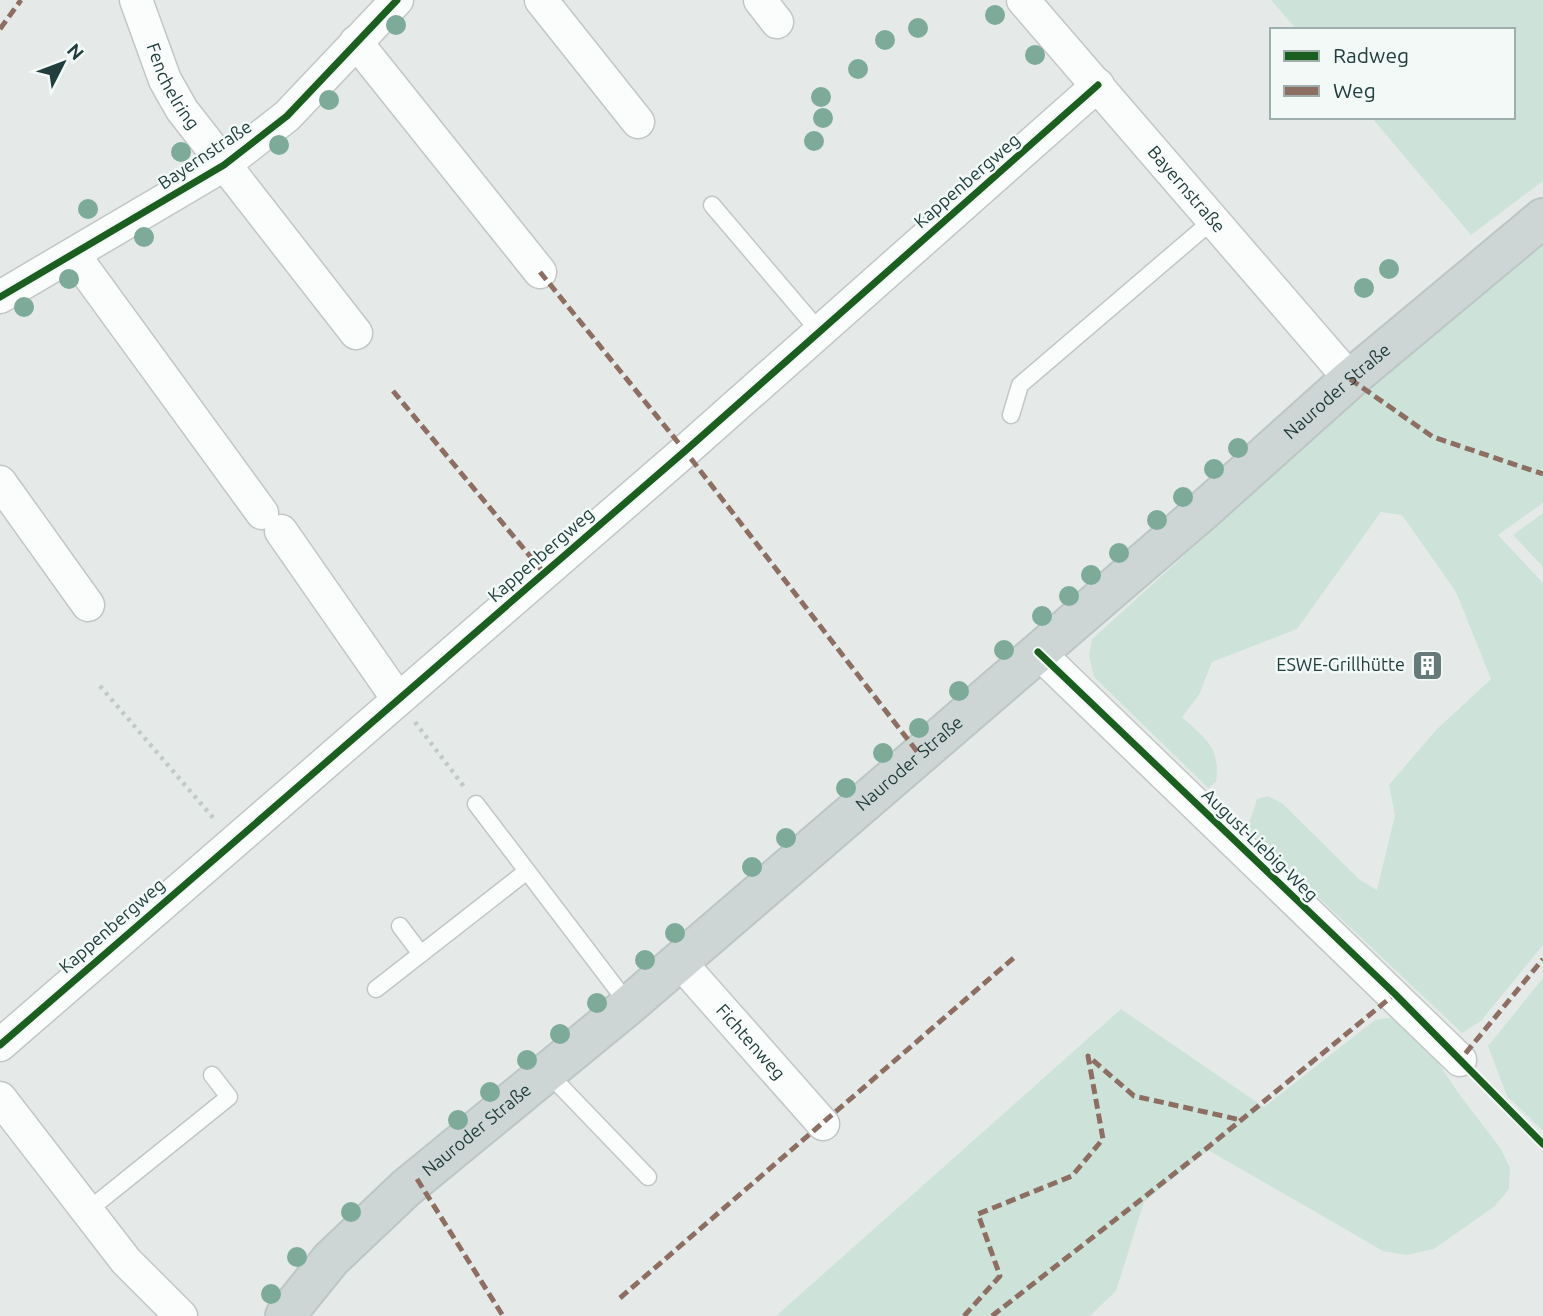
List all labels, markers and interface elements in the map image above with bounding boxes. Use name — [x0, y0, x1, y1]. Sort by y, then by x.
north arrow — [28, 28, 98, 98]
legend — [1270, 28, 1515, 119]
text: N — [63, 39, 89, 64]
street label: Fenchelring — [143, 40, 204, 133]
text: Radweg — [1333, 43, 1409, 67]
text: Weg — [1333, 78, 1376, 102]
street label: Bayernstraße — [154, 116, 255, 193]
street label: Kappenbergweg — [909, 129, 1023, 232]
street label: Bayernstraße — [1144, 141, 1230, 236]
street label: Nauroder Straße — [1279, 339, 1394, 443]
street label: Kappenbergweg — [483, 503, 597, 606]
building icon: ESWE-Grillhütte — [1411, 648, 1445, 682]
place label: ESWE-Grillhütte — [1276, 654, 1405, 674]
street label: Nauroder Straße — [851, 711, 966, 814]
street label: August-Liebig-Weg — [1199, 784, 1323, 905]
street label: Kappenbergweg — [54, 874, 168, 977]
street label: Fichtenweg — [713, 999, 790, 1083]
street label: Nauroder Straße — [418, 1079, 534, 1180]

